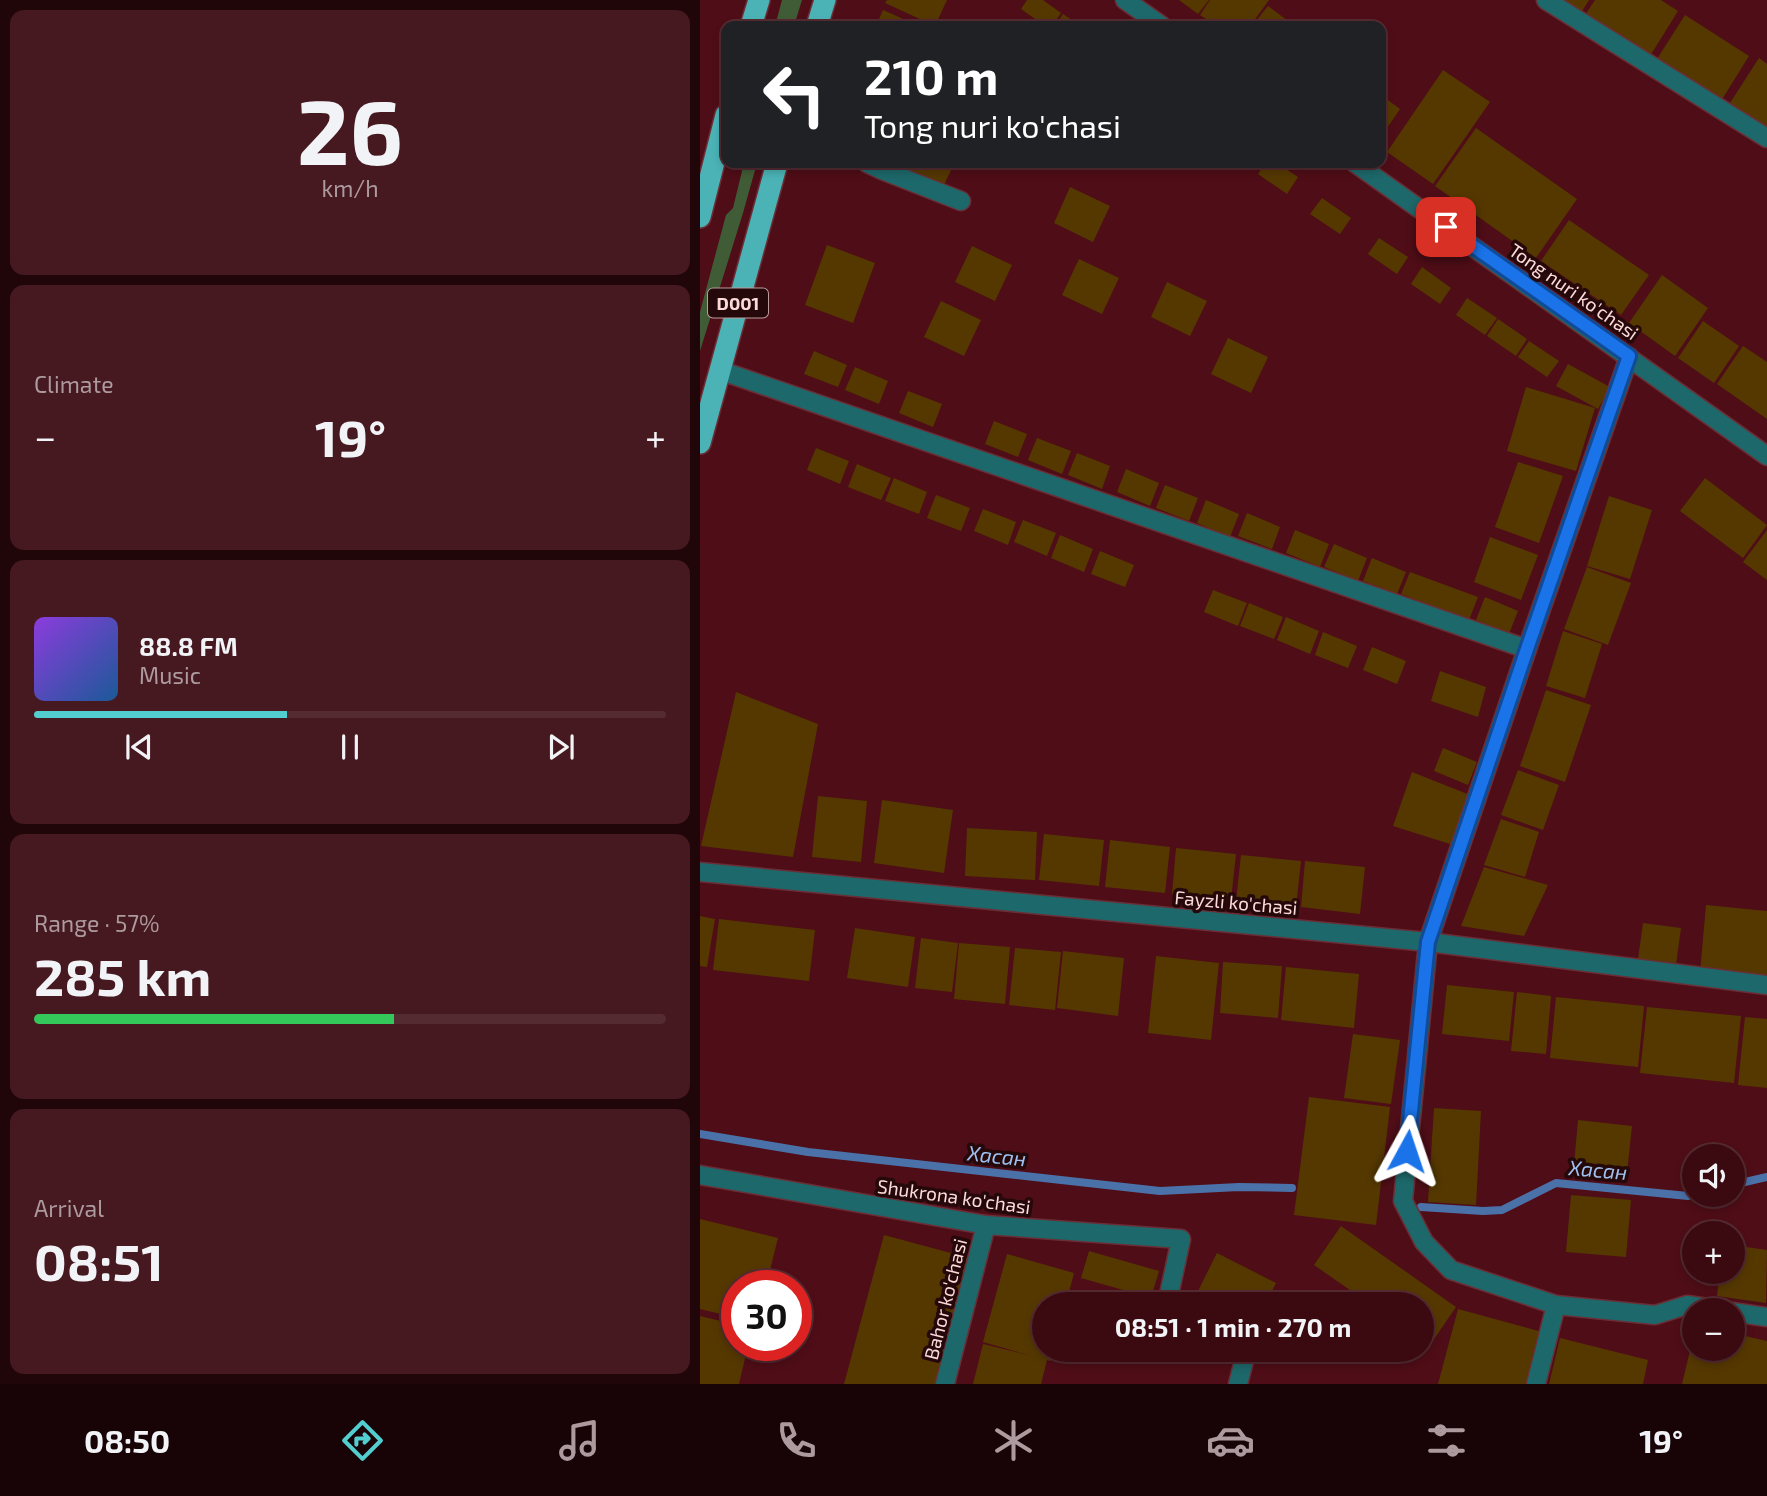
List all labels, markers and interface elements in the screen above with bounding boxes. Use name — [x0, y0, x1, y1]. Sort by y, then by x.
text: 210 m — [864, 46, 998, 105]
icon: left — [749, 49, 840, 140]
text: 26 — [297, 74, 403, 183]
text: Tong nuri ko'chasi — [864, 106, 1121, 144]
text: km/h — [321, 174, 379, 202]
pin — [1416, 197, 1476, 257]
icon: arrive — [1427, 208, 1465, 246]
street label: Tong nuri ko'chasi — [1505, 238, 1643, 344]
road number: D001 — [708, 288, 768, 318]
text: Climate — [34, 370, 114, 398]
text: 19° — [315, 405, 386, 467]
text: − — [34, 413, 56, 459]
text: + — [645, 413, 666, 459]
text: 88.8 FM — [139, 630, 238, 661]
text: Music — [139, 661, 201, 689]
icon: previous — [120, 728, 158, 766]
icon: pause — [331, 728, 369, 766]
icon: next — [542, 728, 580, 766]
street label: Fayzli ko'chasi — [1174, 885, 1298, 919]
text: Range · 57% — [34, 909, 160, 937]
text: 285 km — [34, 944, 211, 1006]
position arrow — [1370, 1114, 1444, 1188]
water label: Хасан — [965, 1139, 1028, 1171]
map controls — [1682, 1144, 1745, 1361]
button: sound — [1682, 1144, 1745, 1207]
water label: Хасан — [1567, 1154, 1628, 1184]
street label: Shukrona ko'chasi — [876, 1174, 1032, 1218]
text: Arrival — [34, 1194, 104, 1222]
button: + — [1682, 1221, 1745, 1284]
text: 08:51 — [34, 1229, 164, 1291]
street label: Bahor ko'chasi — [919, 1236, 971, 1362]
speed limit sign: 30 — [721, 1270, 812, 1361]
button: − — [1682, 1298, 1745, 1361]
text: 08:51 · 1 min · 270 m — [1115, 1311, 1351, 1342]
icon: directions — [338, 1416, 387, 1465]
icon: music — [555, 1416, 604, 1465]
icon: phone — [772, 1416, 821, 1465]
icon: climate — [989, 1416, 1038, 1465]
icon: car — [1206, 1416, 1255, 1465]
icon: filters — [1422, 1416, 1471, 1465]
text: 08:50 — [84, 1421, 170, 1459]
text: 19° — [1639, 1421, 1683, 1459]

